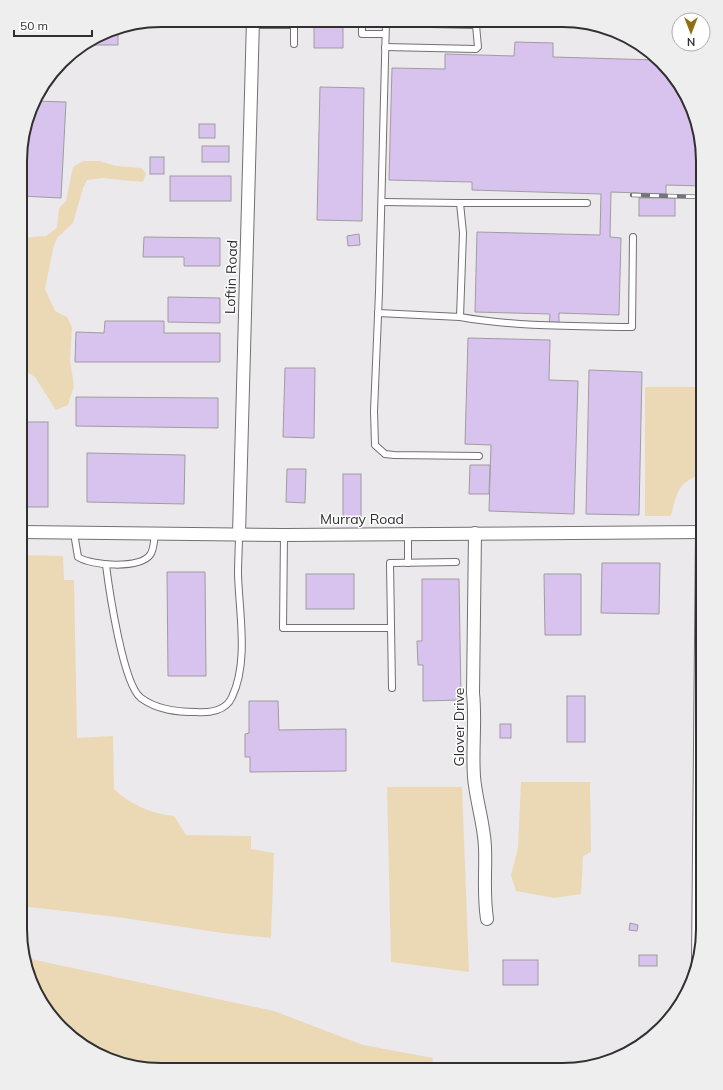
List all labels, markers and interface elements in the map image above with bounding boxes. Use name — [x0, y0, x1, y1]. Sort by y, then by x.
scale bar — [14, 12, 92, 38]
north arrow — [671, 12, 711, 52]
text: 50 m — [20, 18, 48, 33]
text: N — [687, 35, 695, 49]
street label: Loftin Road — [221, 240, 241, 314]
street label: Murray Road — [320, 510, 404, 528]
street label: Glover Drive — [450, 688, 468, 766]

